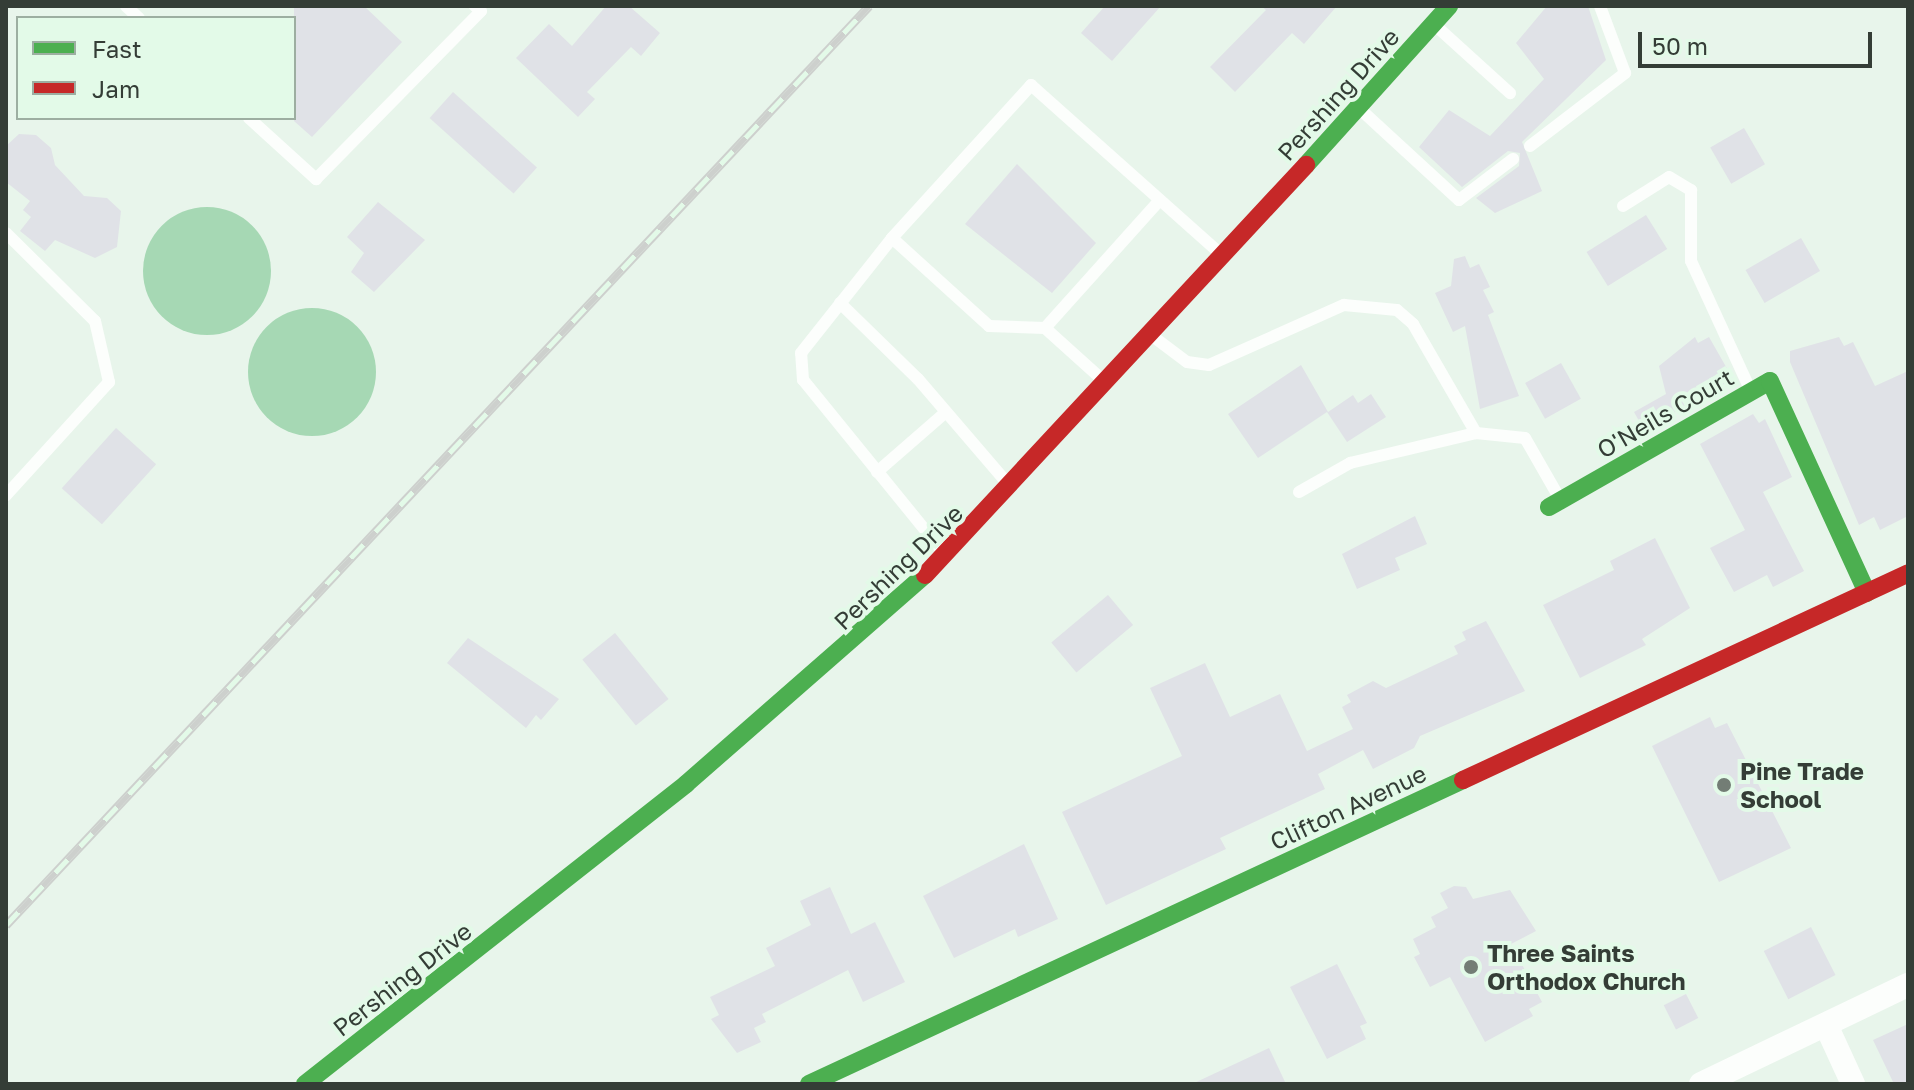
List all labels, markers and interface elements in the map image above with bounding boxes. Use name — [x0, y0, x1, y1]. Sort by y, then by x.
legend — [16, 16, 296, 120]
scale bar — [1642, 16, 1876, 66]
street label: Pershing Drive — [1271, 22, 1405, 166]
text: 50 m — [1652, 31, 1708, 60]
text: Fast — [92, 34, 142, 63]
text: Jam — [92, 74, 140, 103]
street label: O'Neils Court — [1592, 362, 1738, 464]
street label: Pershing Drive — [828, 498, 968, 636]
place label: Pine Trade School — [1740, 757, 1864, 813]
street label: Clifton Avenue — [1265, 758, 1431, 856]
marker: Pine Trade School — [1715, 776, 1733, 794]
street label: Pershing Drive — [327, 916, 477, 1042]
place label: Three Saints Orthodox Church — [1487, 939, 1686, 995]
marker: Three Saints Orthodox Church — [1462, 958, 1480, 976]

